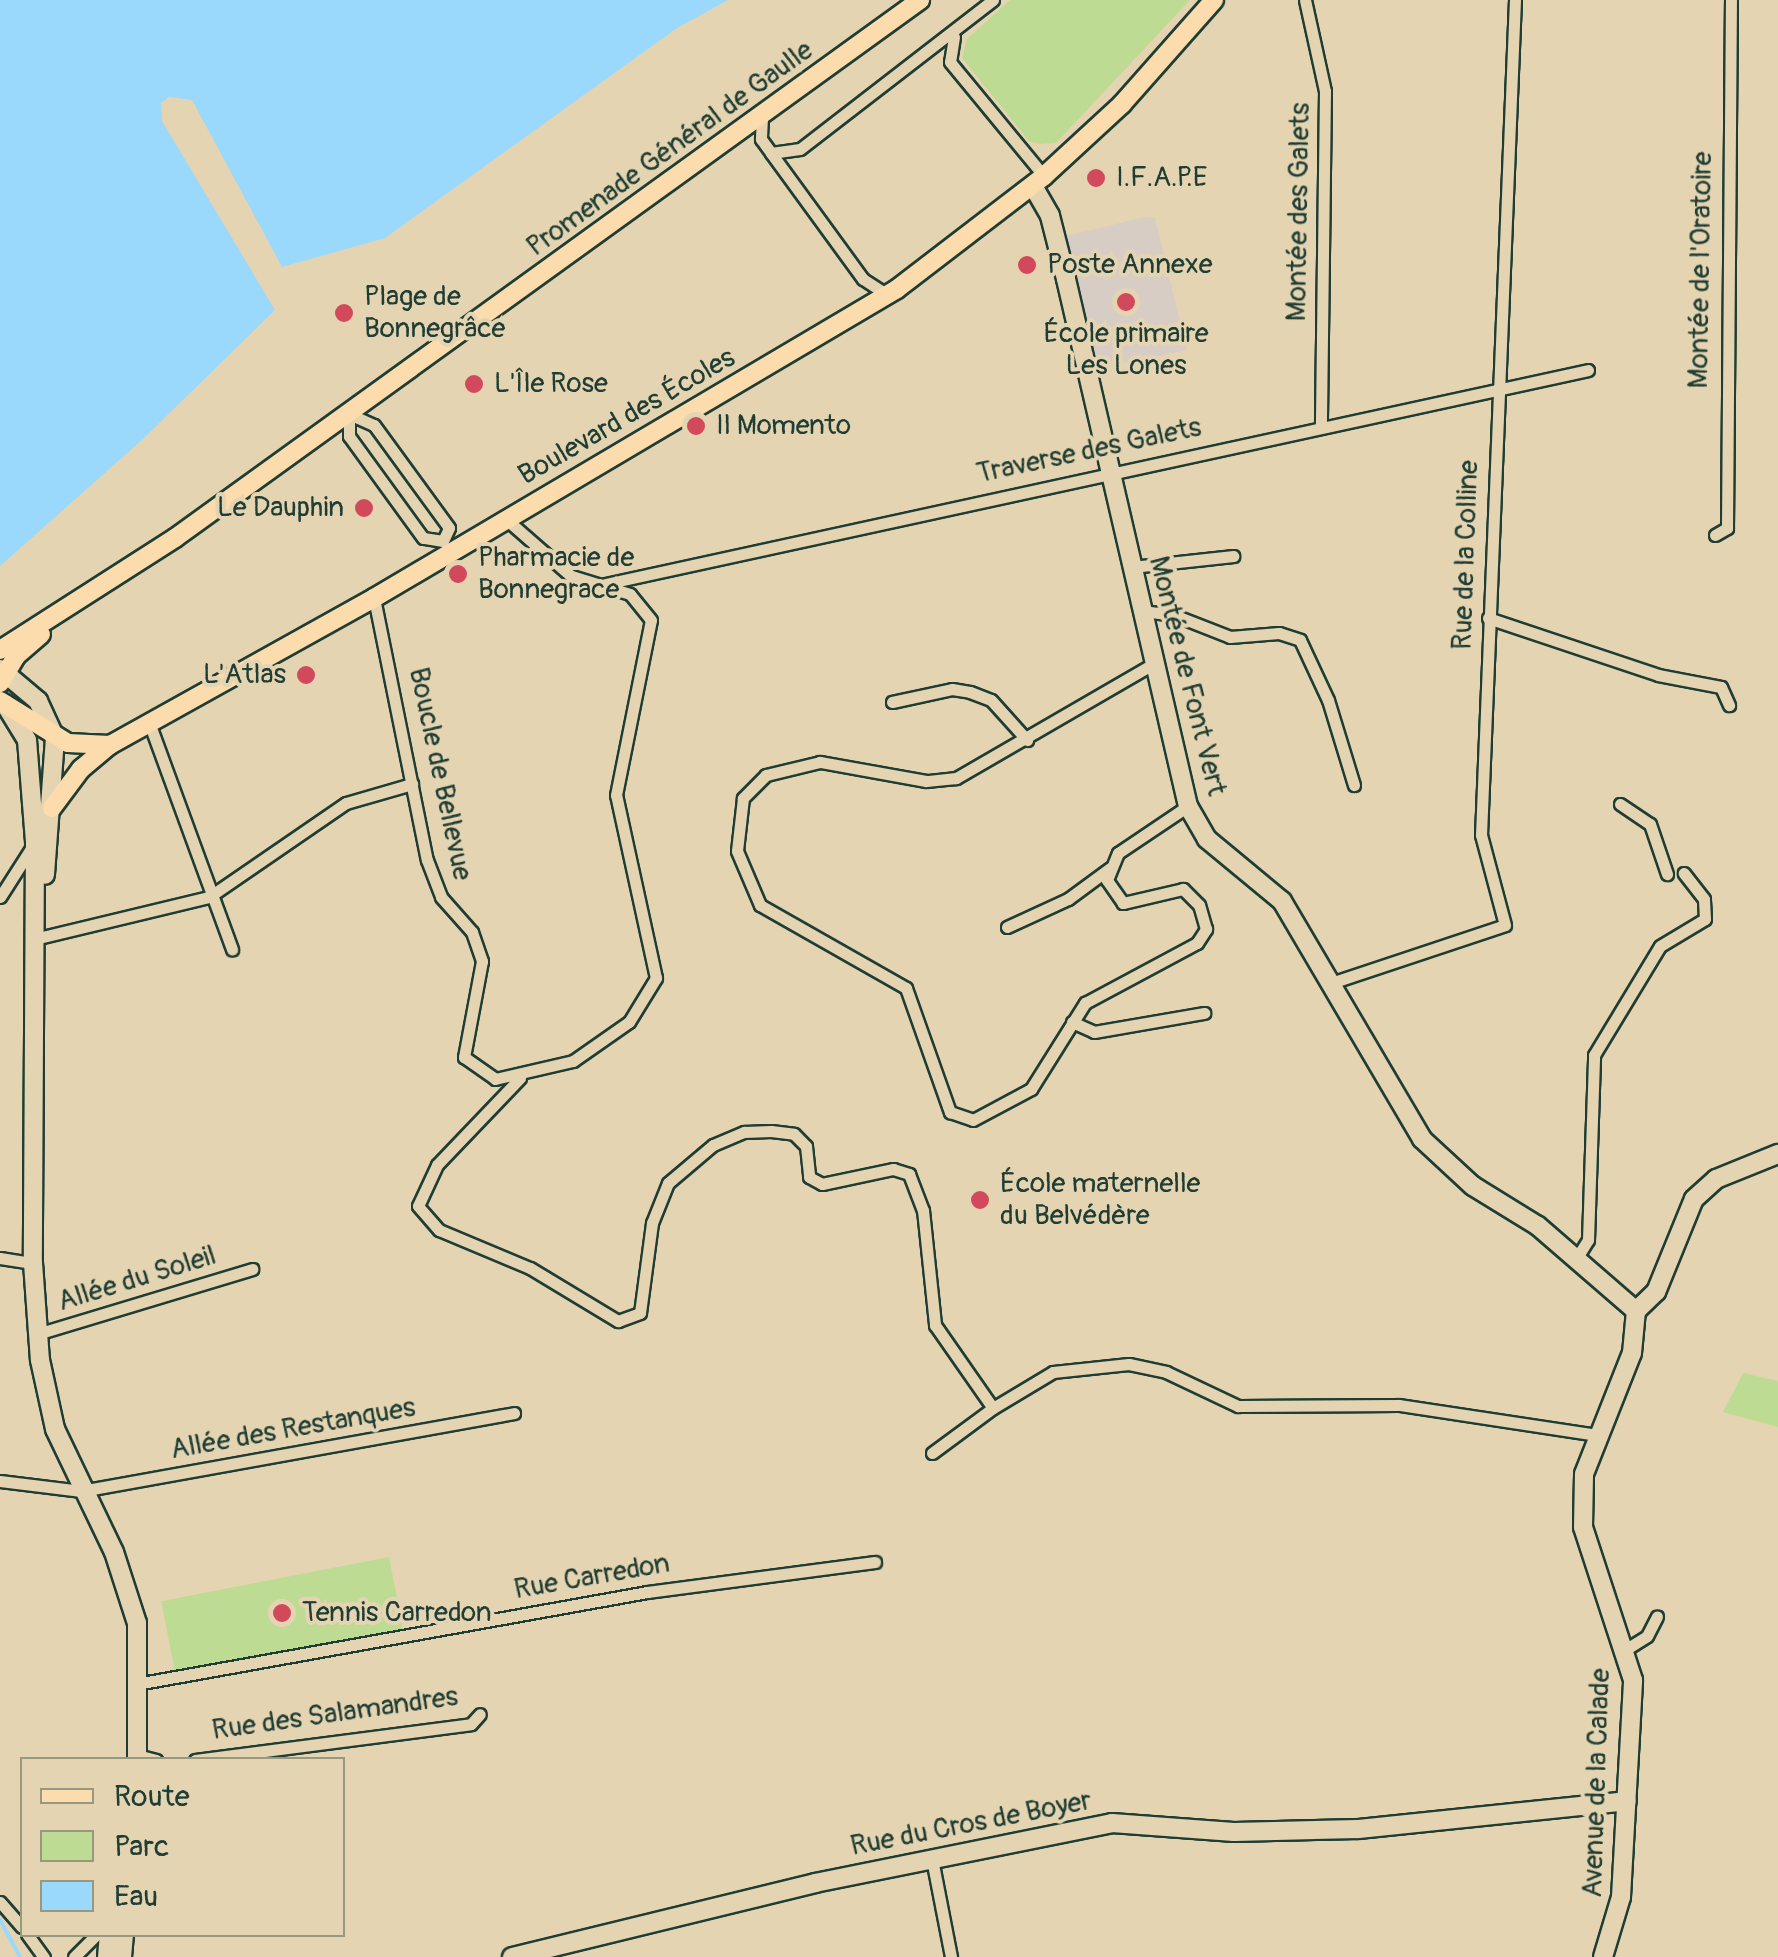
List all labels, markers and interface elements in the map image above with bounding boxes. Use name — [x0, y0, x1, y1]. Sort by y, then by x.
street label: Promenade Général de Gaulle — [520, 34, 820, 264]
street label: Montée des Galets — [1280, 102, 1318, 322]
street label: Montée de l'Oratoire — [1682, 151, 1720, 389]
place label: I.F.A.P.E — [1116, 161, 1207, 195]
marker: I.F.A.P.E — [1085, 167, 1107, 189]
place label: Poste Annexe — [1047, 248, 1213, 282]
marker: Poste Annexe — [1016, 254, 1038, 276]
place label: Plage de Bonnegrâce — [364, 280, 505, 346]
marker: École primaire Les Lones — [1115, 291, 1137, 313]
marker: Plage de Bonnegrâce — [333, 302, 355, 324]
place label: École primaire Les Lones — [1043, 317, 1209, 383]
street label: Boulevard des Écoles — [513, 341, 741, 493]
place label: L'Île Rose — [494, 367, 608, 401]
marker: L'Île Rose — [463, 373, 485, 395]
place label: Il Momento — [716, 409, 851, 443]
street label: Traverse des Galets — [974, 411, 1204, 491]
marker: Il Momento — [685, 415, 707, 437]
street label: Rue de la Colline — [1446, 460, 1486, 650]
place label: Le Dauphin — [217, 491, 344, 525]
marker: Le Dauphin — [353, 497, 375, 519]
place label: Pharmacie de Bonnegrace — [478, 541, 634, 607]
street label: Montée de Font Vert — [1141, 553, 1233, 799]
marker: Pharmacie de Bonnegrace — [447, 563, 469, 585]
place label: L'Atlas — [203, 658, 286, 692]
marker: L'Atlas — [295, 664, 317, 686]
street label: Boucle de Bellevue — [401, 664, 479, 884]
place label: École maternelle du Belvédère — [1000, 1167, 1200, 1233]
marker: École maternelle du Belvédère — [969, 1189, 991, 1211]
street label: Allée du Soleil — [54, 1239, 220, 1319]
street label: Allée des Restanques — [168, 1391, 418, 1467]
street label: Rue Carredon — [512, 1547, 672, 1607]
place label: Tennis Carredon — [302, 1596, 492, 1630]
marker: Tennis Carredon — [271, 1602, 293, 1624]
street label: Avenue de la Calade — [1576, 1668, 1618, 1898]
street label: Rue des Salamandres — [210, 1680, 460, 1748]
legend — [20, 1757, 345, 1937]
text: Route — [114, 1778, 189, 1815]
street label: Rue du Cros de Boyer — [848, 1784, 1094, 1864]
text: Parc — [114, 1828, 169, 1865]
text: Eau — [114, 1878, 158, 1915]

